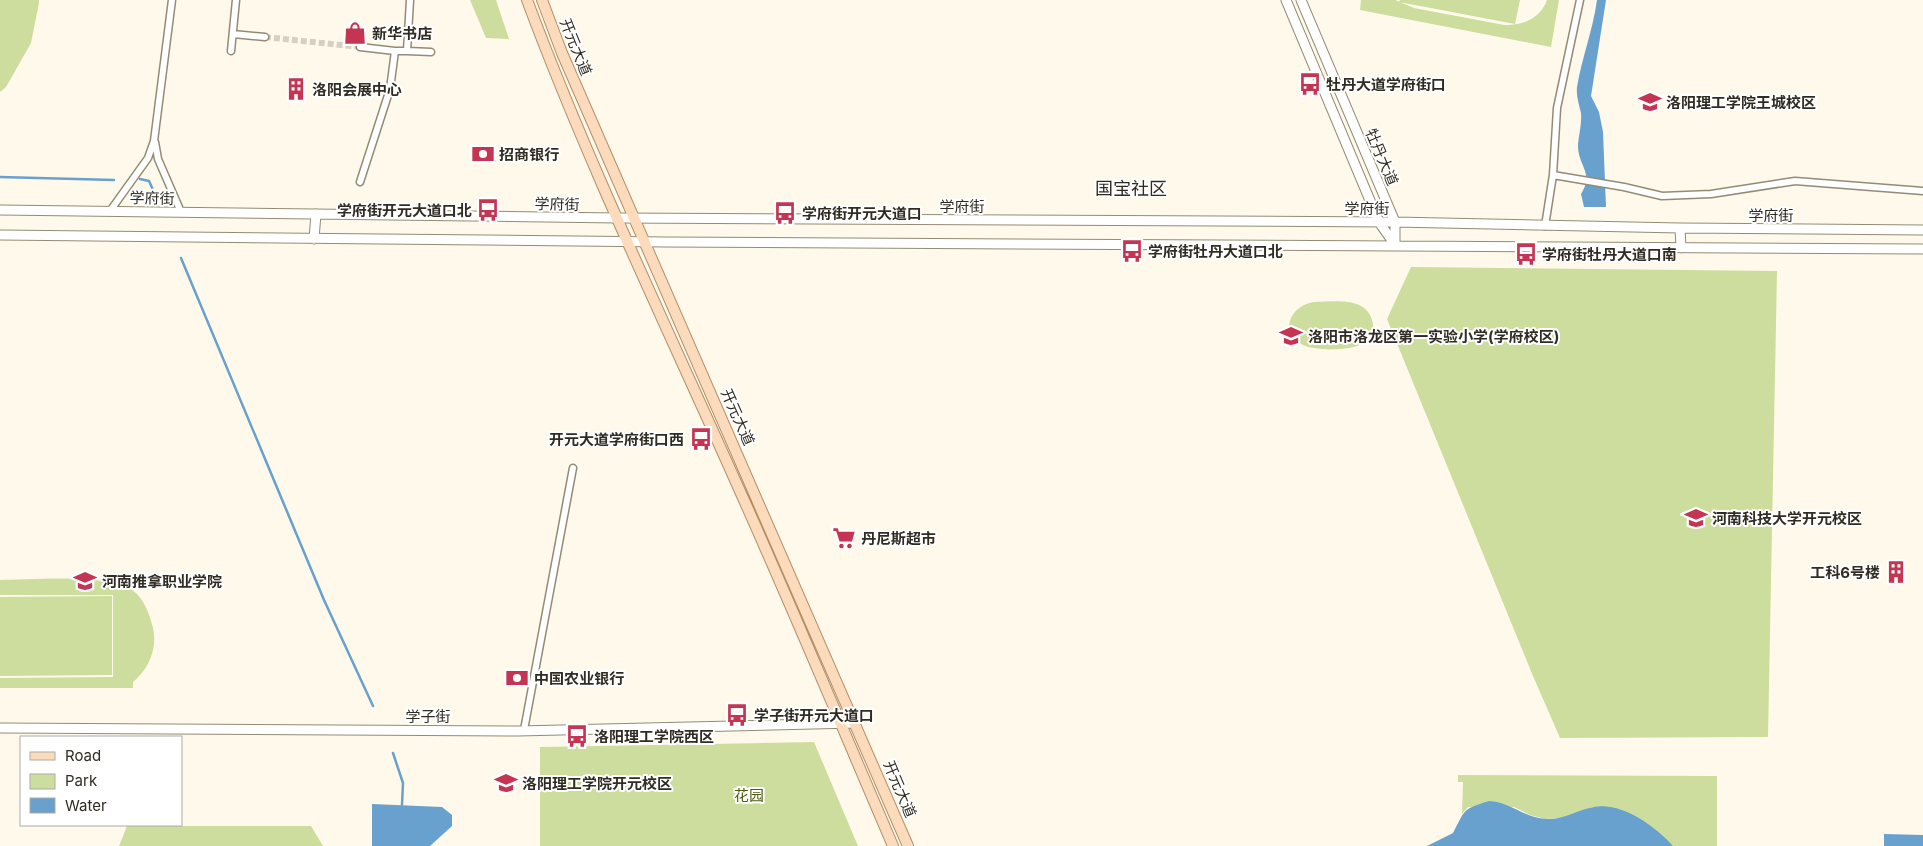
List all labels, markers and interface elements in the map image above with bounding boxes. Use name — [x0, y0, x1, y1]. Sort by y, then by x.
street label: 开元大道 — [556, 16, 596, 78]
shop icon: 新华书店 — [342, 20, 368, 46]
place label: 新华书店 — [372, 24, 432, 43]
bus stop icon: 牡丹大道学府街口 — [1297, 71, 1323, 97]
place label: 牡丹大道学府街口 — [1326, 75, 1446, 94]
building icon: 洛阳会展中心 — [283, 76, 309, 102]
place label: 洛阳会展中心 — [312, 80, 402, 99]
school or university icon: 洛阳理工学院王城校区 — [1637, 89, 1663, 115]
place label: 洛阳理工学院王城校区 — [1666, 93, 1816, 112]
street label: 牡丹大道 — [1362, 126, 1402, 188]
bank icon: 招商银行 — [470, 141, 496, 167]
place label: 招商银行 — [499, 145, 559, 164]
district label: 国宝社区 — [1095, 178, 1167, 199]
street label: 学府街 — [129, 188, 175, 208]
street label: 学府街 — [534, 194, 580, 214]
bus stop icon: 学府街开元大道口北 — [475, 197, 501, 223]
street label: 学府街 — [939, 197, 985, 216]
street label: 学府街 — [1344, 199, 1390, 218]
bus stop icon: 学府街开元大道口 — [772, 200, 798, 226]
place label: 学府街开元大道口北 — [337, 201, 472, 220]
place label: 学府街开元大道口 — [802, 204, 922, 223]
street label: 学府街 — [1748, 206, 1794, 225]
bus stop icon: 学府街牡丹大道口北 — [1119, 238, 1145, 264]
bus stop icon: 学府街牡丹大道口南 — [1513, 241, 1539, 267]
place label: 学府街牡丹大道口北 — [1148, 242, 1283, 261]
place label: 学府街牡丹大道口南 — [1542, 245, 1677, 264]
school or university icon: 洛阳市洛龙区第一实验小学(学府校区) — [1278, 323, 1304, 349]
place label: 洛阳市洛龙区第一实验小学(学府校区) — [1308, 327, 1559, 346]
street label: 开元大道 — [717, 386, 759, 448]
bus stop icon: 开元大道学府街口西 — [688, 426, 714, 452]
place label: 开元大道学府街口西 — [549, 430, 684, 449]
school or university icon: 河南科技大学开元校区 — [1683, 505, 1709, 531]
place label: 河南科技大学开元校区 — [1712, 509, 1862, 528]
supermarket icon: 丹尼斯超市 — [831, 525, 857, 551]
place label: 丹尼斯超市 — [861, 529, 936, 548]
building icon: 工科6号楼 — [1883, 559, 1909, 585]
place label: 工科6号楼 — [1810, 563, 1880, 582]
school or university icon: 河南推拿职业学院 — [72, 568, 98, 594]
place label: 河南推拿职业学院 — [102, 572, 222, 591]
bank icon: 中国农业银行 — [504, 665, 530, 691]
place label: 中国农业银行 — [534, 669, 624, 688]
bus stop icon: 学子街开元大道口 — [724, 702, 750, 728]
place label: 学子街开元大道口 — [754, 706, 874, 725]
street label: 学子街 — [405, 707, 451, 726]
bus stop icon: 洛阳理工学院西区 — [564, 723, 590, 749]
place label: 洛阳理工学院西区 — [594, 727, 714, 746]
legend — [20, 736, 182, 826]
text: Road — [65, 746, 101, 765]
street label: 开元大道 — [880, 758, 920, 820]
school or university icon: 洛阳理工学院开元校区 — [493, 770, 519, 796]
text: Park — [65, 771, 98, 790]
place label: 洛阳理工学院开元校区 — [522, 774, 672, 793]
park label: 花园 — [734, 786, 764, 805]
text: Water — [65, 796, 107, 815]

